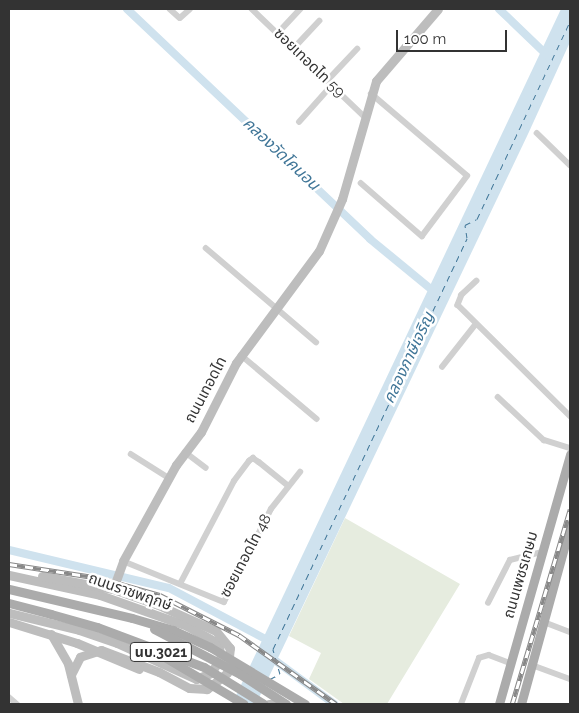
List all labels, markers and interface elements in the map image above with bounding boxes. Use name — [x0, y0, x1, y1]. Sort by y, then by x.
scale bar — [399, 20, 510, 52]
street label: ซอยเทอดไท 59 — [270, 25, 348, 101]
text: 100 m — [404, 30, 446, 48]
water label: คลองวัดโคนอน — [239, 114, 323, 194]
water label: คลองภาษีเจริญ — [380, 309, 438, 407]
street label: ถนนเทอดไท — [181, 354, 231, 426]
street label: ซอยเทอดไท 48 — [216, 511, 276, 601]
street label: ถนนเพชรเกษม — [500, 529, 542, 621]
street label: ถนนราชพฤกษ์ — [86, 569, 174, 615]
road number: นบ.3021 — [130, 640, 192, 664]

